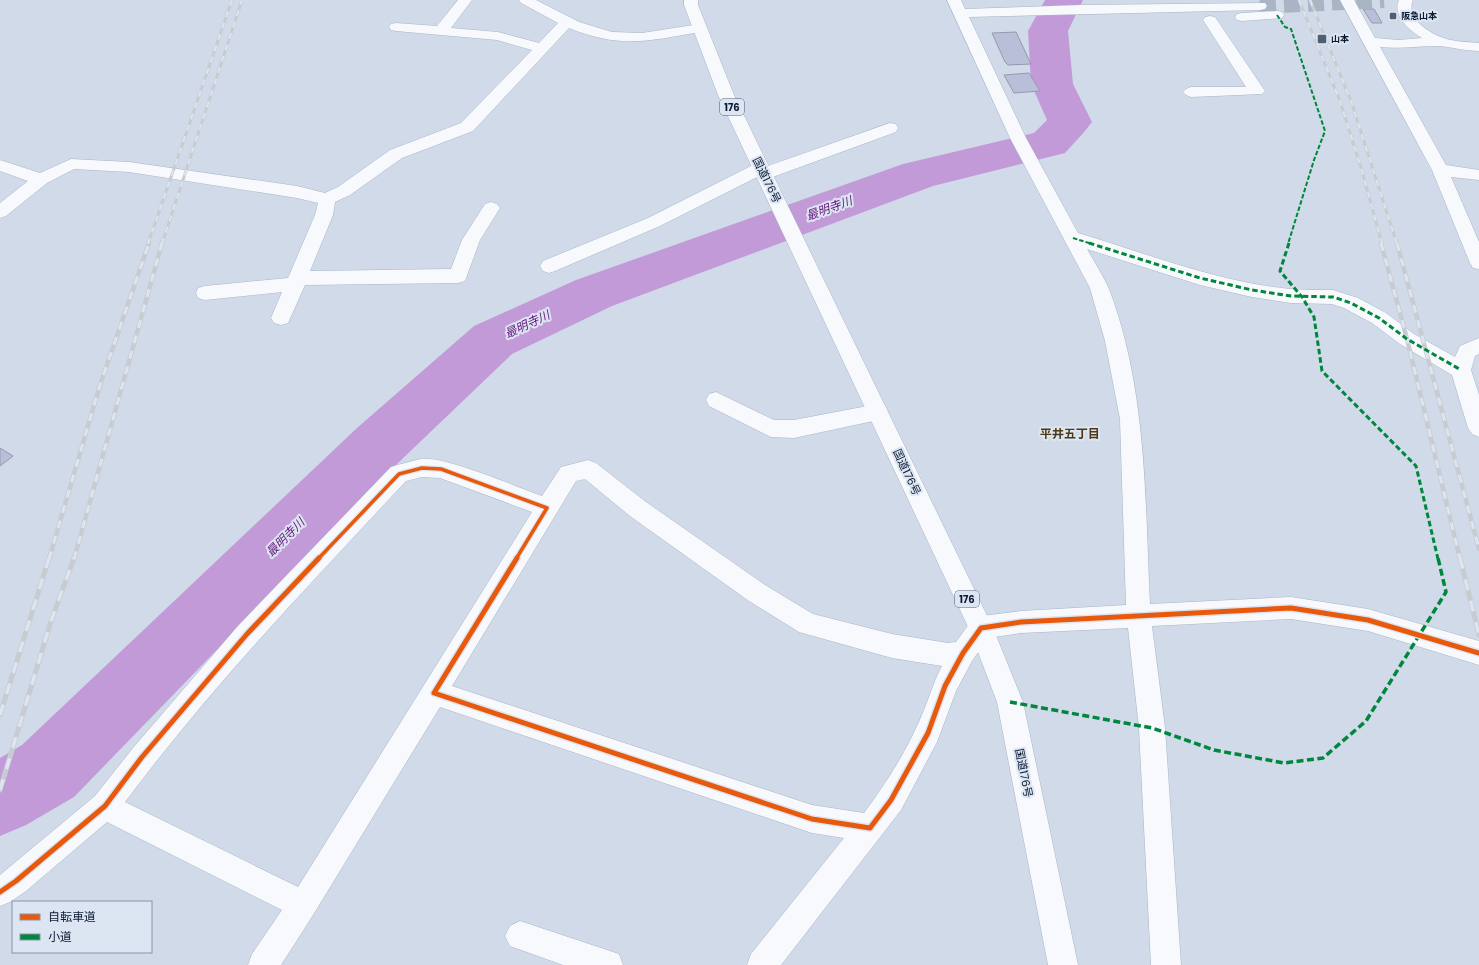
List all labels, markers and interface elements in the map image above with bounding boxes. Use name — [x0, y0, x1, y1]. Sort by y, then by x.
place label: 阪急山本 — [1401, 10, 1437, 22]
marker: 阪急山本 — [1388, 11, 1398, 21]
marker: 山本 — [1316, 33, 1328, 45]
place label: 山本 — [1331, 33, 1349, 45]
road number: 176 — [720, 99, 744, 115]
street label: 国道176号 — [749, 154, 785, 206]
water label: 最明寺川 — [804, 191, 856, 224]
water label: 最明寺川 — [502, 305, 554, 342]
district label: 平井五丁目 — [1040, 425, 1100, 442]
street label: 国道176号 — [889, 446, 925, 498]
water label: 最明寺川 — [262, 513, 309, 560]
road number: 176 — [955, 591, 979, 607]
street label: 国道176号 — [1011, 747, 1037, 799]
legend — [12, 901, 152, 953]
text: 自転車道 — [48, 908, 96, 925]
text: 小道 — [48, 928, 72, 945]

